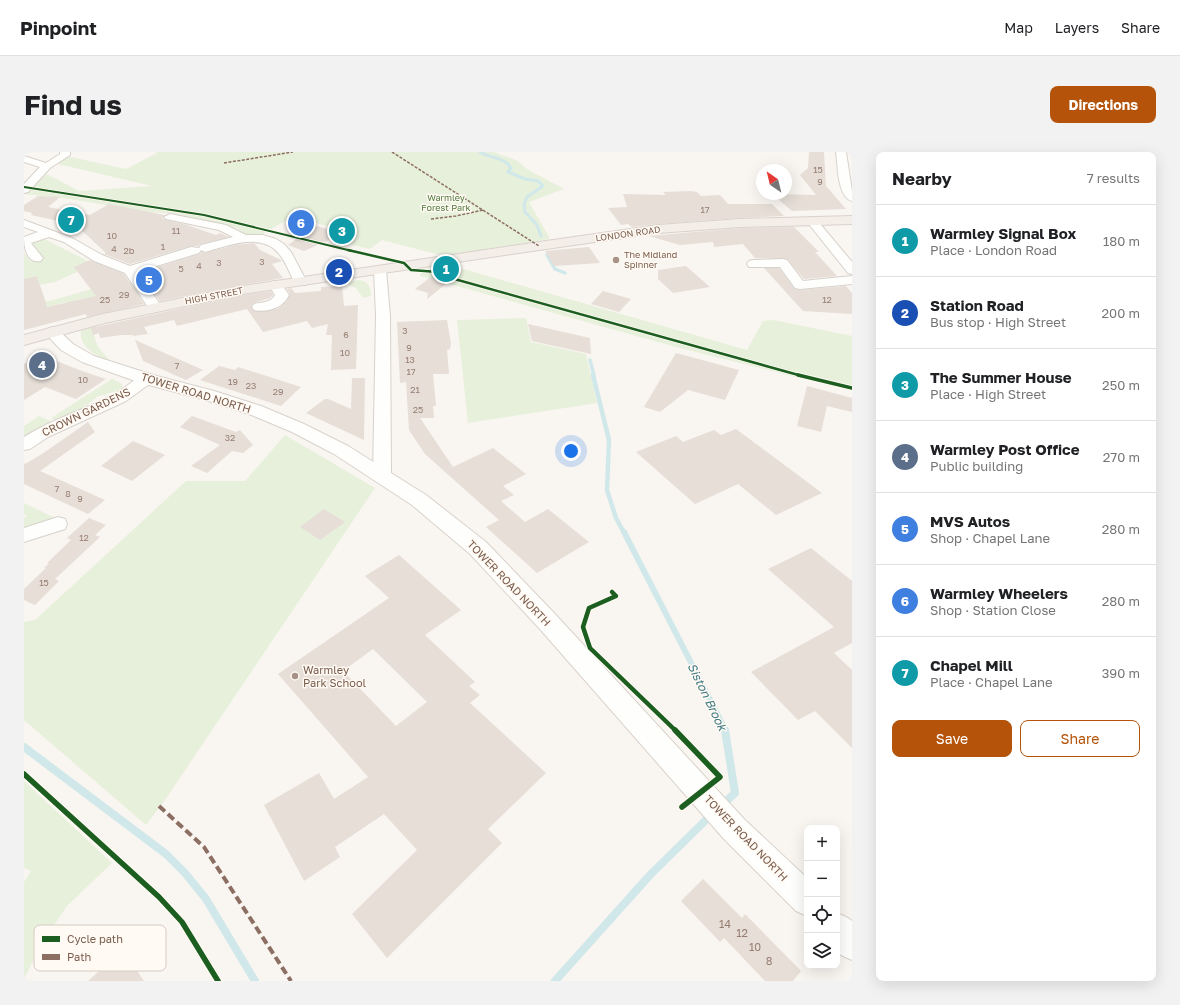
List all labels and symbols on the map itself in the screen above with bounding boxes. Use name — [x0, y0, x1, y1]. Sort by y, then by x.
north arrow — [756, 164, 792, 200]
house number: 15 — [813, 164, 823, 175]
house number: 9 — [817, 176, 823, 187]
park label: Warmley Forest Park — [421, 192, 471, 213]
house number: 17 — [700, 204, 710, 215]
pin: 7 — [58, 205, 84, 235]
pin: 6 — [288, 208, 314, 238]
pin: 3 — [329, 216, 355, 246]
street label: LONDON ROAD — [595, 224, 661, 243]
house number: 11 — [172, 225, 181, 236]
house number: 10 — [107, 230, 117, 241]
house number: 1 — [161, 241, 166, 252]
house number: 4 — [111, 243, 117, 254]
house number: 2b — [124, 245, 135, 256]
place label: The Midland Spinner — [624, 249, 677, 270]
pin: 1 — [433, 254, 459, 284]
marker: The Midland Spinner — [611, 255, 621, 265]
house number: 3 — [259, 256, 265, 267]
house number: 3 — [216, 257, 222, 268]
pin: 2 — [326, 257, 352, 287]
house number: 4 — [196, 260, 202, 271]
house number: 5 — [178, 263, 184, 274]
pin: 5 — [136, 265, 162, 295]
street label: HIGH STREET — [184, 284, 244, 307]
house number: 29 — [119, 289, 129, 300]
house number: 25 — [100, 294, 110, 305]
house number: 12 — [822, 294, 832, 305]
house number: 3 — [402, 325, 408, 336]
house number: 6 — [343, 329, 349, 340]
house number: 9 — [406, 342, 412, 353]
house number: 10 — [340, 347, 350, 358]
pin: 4 — [29, 350, 55, 380]
house number: 13 — [405, 354, 415, 365]
house number: 7 — [175, 360, 180, 371]
house number: 17 — [406, 366, 416, 377]
street label: TOWER ROAD NORTH — [140, 370, 253, 415]
house number: 10 — [78, 374, 88, 385]
house number: 19 — [228, 376, 238, 387]
house number: 23 — [246, 380, 256, 391]
street label: CROWN GARDENS — [39, 384, 132, 439]
house number: 21 — [410, 384, 420, 395]
house number: 29 — [273, 386, 283, 397]
house number: 25 — [413, 404, 423, 415]
house number: 32 — [225, 432, 235, 443]
your location — [561, 441, 581, 461]
house number: 7 — [55, 483, 60, 494]
house number: 8 — [65, 488, 71, 499]
house number: 9 — [77, 493, 83, 504]
house number: 12 — [79, 532, 89, 543]
street label: TOWER ROAD NORTH — [465, 537, 554, 628]
house number: 15 — [39, 577, 49, 588]
water label: Siston Brook — [685, 660, 731, 734]
place label: Warmley Park School — [303, 663, 367, 689]
marker: Warmley Park School — [290, 671, 300, 681]
street label: TOWER ROAD NORTH — [702, 792, 791, 883]
house number: 14 — [719, 917, 731, 930]
legend — [34, 925, 166, 971]
house number: 12 — [736, 926, 748, 939]
text: Cycle path — [67, 932, 123, 945]
house number: 10 — [749, 940, 761, 953]
text: Path — [67, 950, 91, 963]
house number: 8 — [766, 954, 773, 967]

